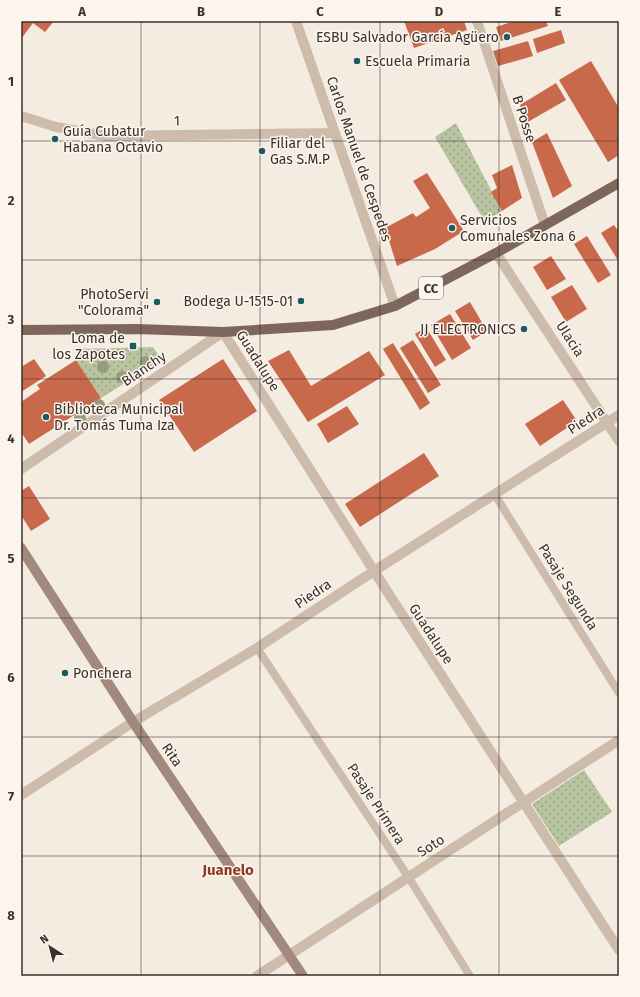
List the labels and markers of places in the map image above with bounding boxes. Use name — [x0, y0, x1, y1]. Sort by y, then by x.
place label: ESBU Salvador García Agüero — [316, 29, 499, 46]
marker: ESBU Salvador García Agüero — [502, 32, 512, 42]
place label: Escuela Primaria — [365, 53, 470, 70]
marker: Escuela Primaria — [352, 56, 362, 66]
place label: Guía Cubatur Habana Octavio — [63, 123, 163, 156]
marker: Guía Cubatur Habana Octavio — [50, 134, 60, 144]
place label: Filiar del Gas S.M.P — [270, 135, 330, 168]
marker: Filiar del Gas S.M.P — [257, 146, 267, 156]
place label: Servicios Comunales Zona 6 — [460, 212, 576, 245]
marker: Servicios Comunales Zona 6 — [447, 223, 457, 233]
place label: PhotoServi "Colorama" — [78, 286, 149, 319]
place label: Bodega U-1515-01 — [183, 293, 293, 310]
marker: Bodega U-1515-01 — [296, 296, 306, 306]
marker: PhotoServi "Colorama" — [152, 297, 162, 307]
place label: JJ ELECTRONICS — [420, 321, 516, 338]
marker: JJ ELECTRONICS — [519, 324, 529, 334]
place label: Loma de los Zapotes — [52, 330, 125, 363]
marker: Loma de los Zapotes — [128, 341, 138, 351]
place label: Biblioteca Municipal Dr. Tomás Tuma Iza — [54, 401, 183, 434]
marker: Biblioteca Municipal Dr. Tomás Tuma Iza — [41, 412, 51, 422]
place label: Ponchera — [73, 665, 132, 682]
marker: Ponchera — [60, 668, 70, 678]

